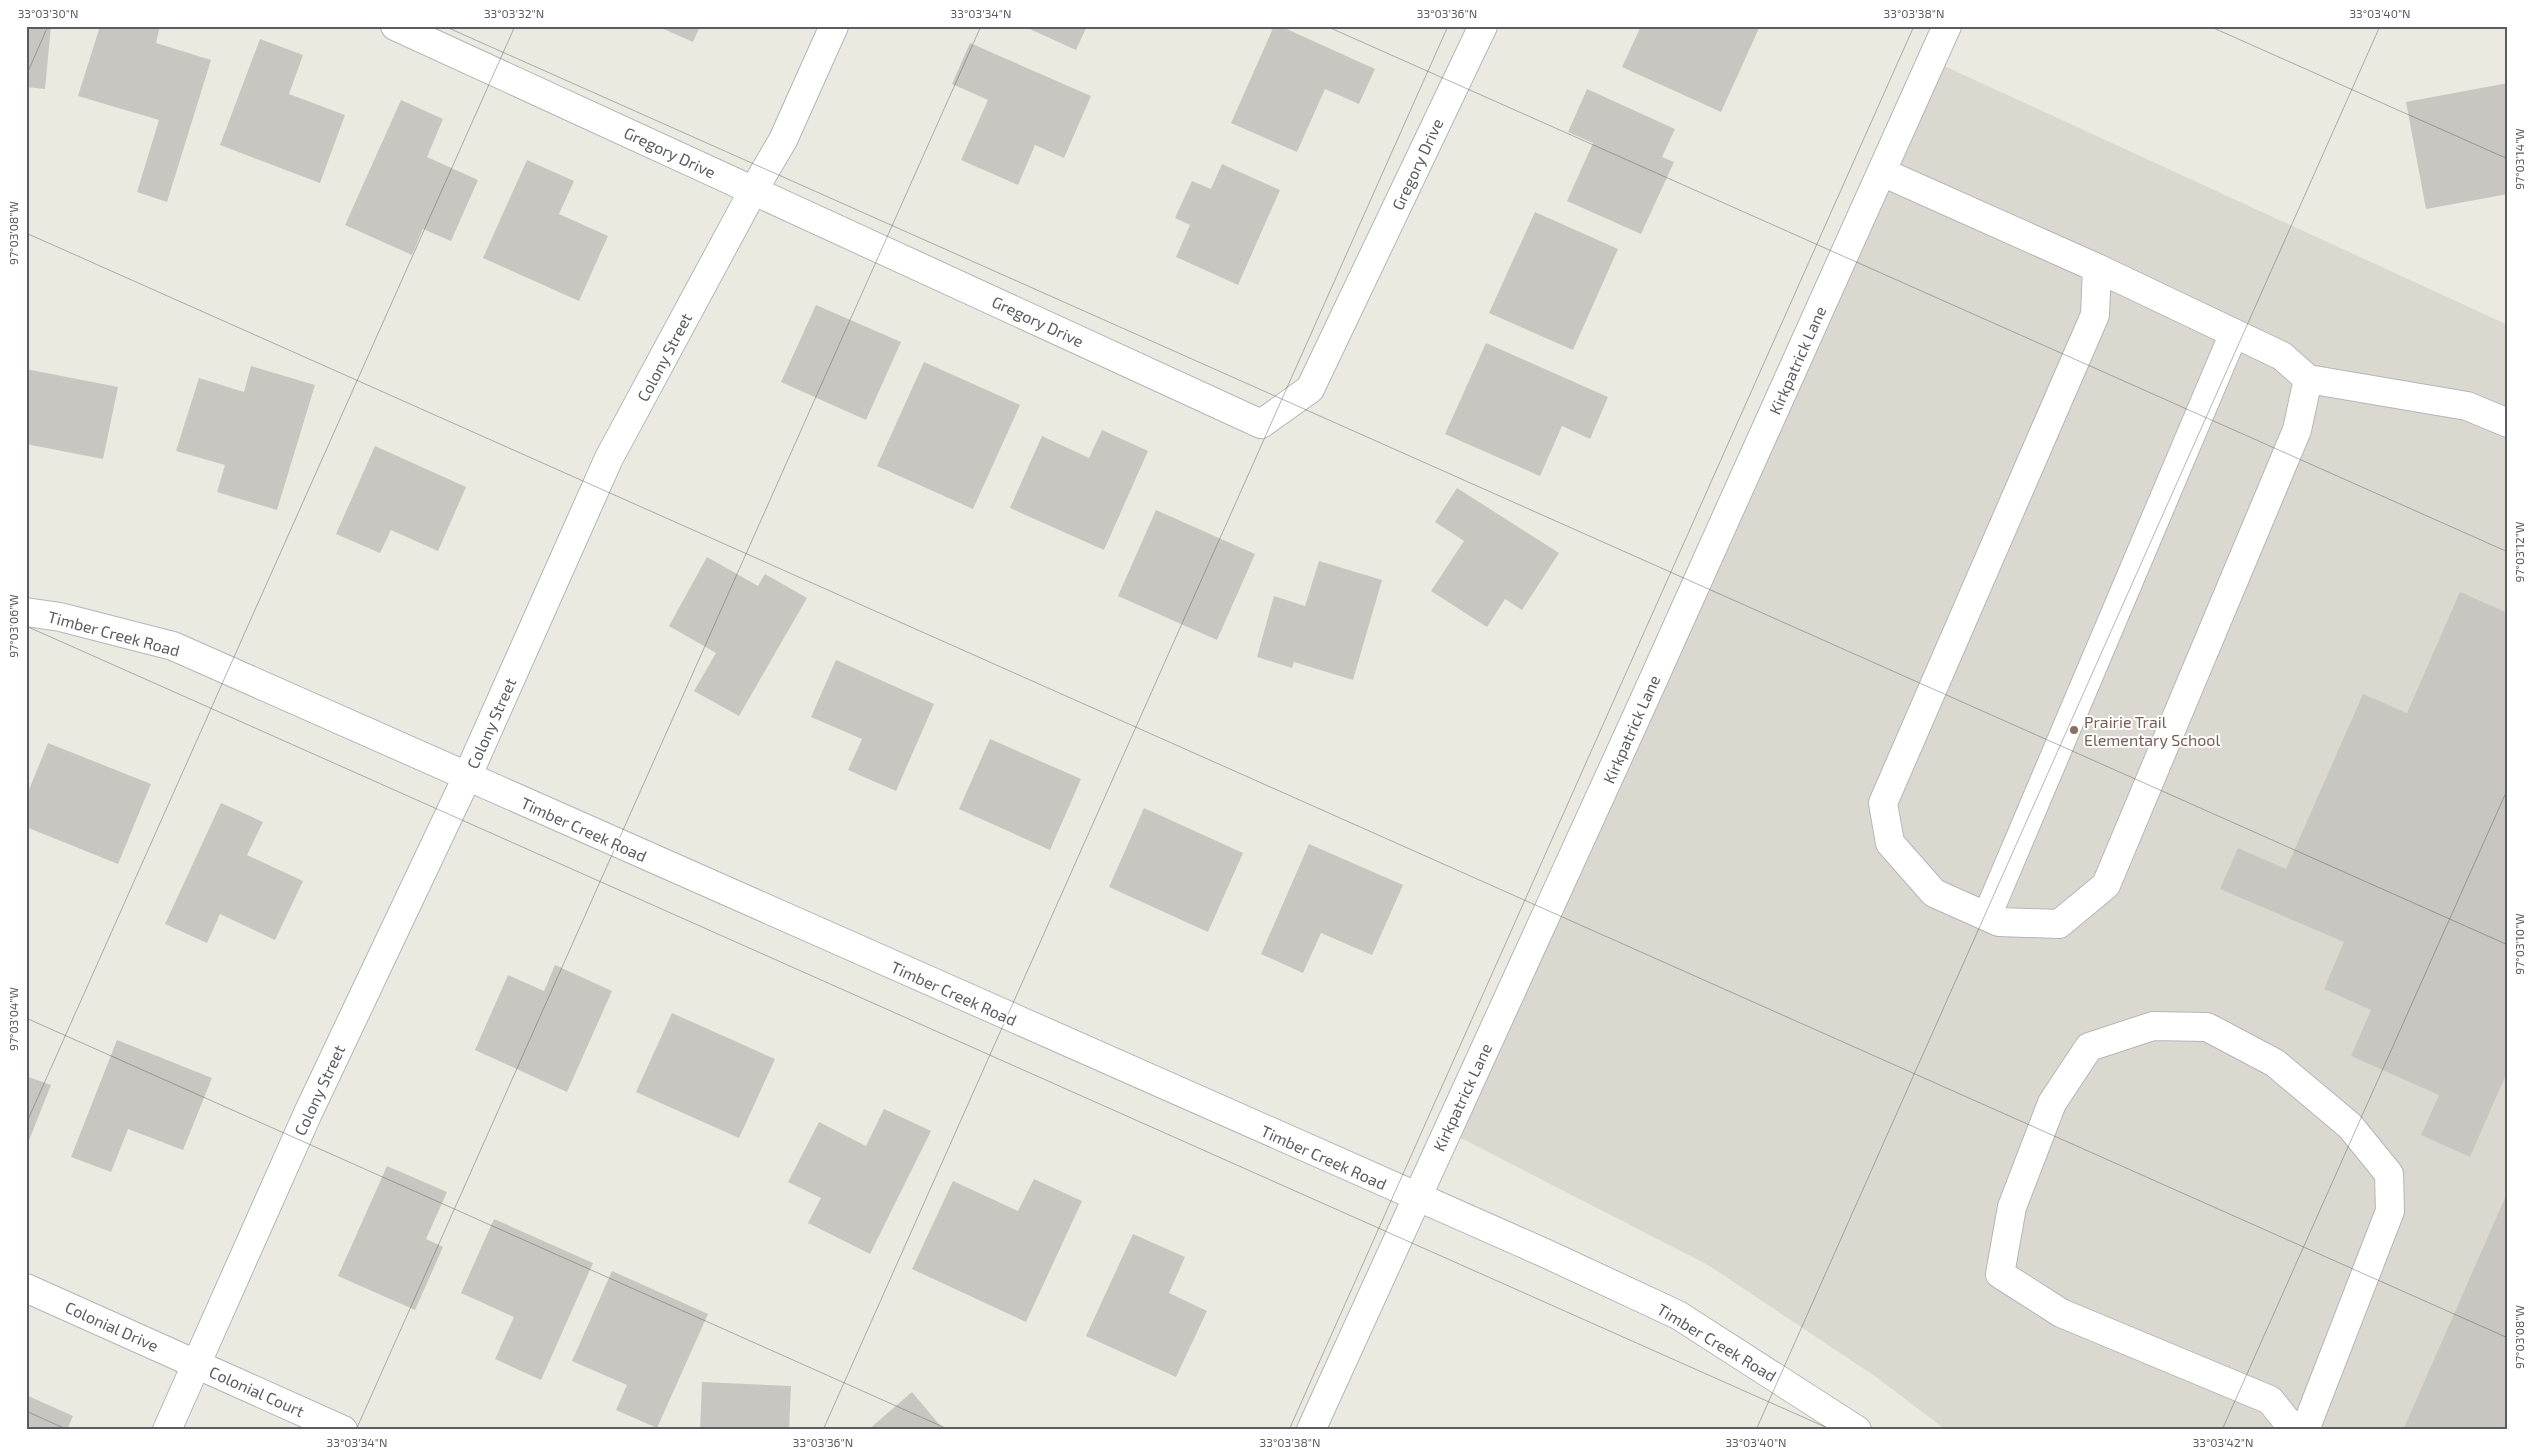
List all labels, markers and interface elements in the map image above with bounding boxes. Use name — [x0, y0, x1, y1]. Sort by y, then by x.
text: 33°03'30"N — [18, 6, 78, 20]
text: 33°03'32"N — [484, 6, 544, 20]
text: 33°03'34"N — [951, 6, 1011, 20]
text: 33°03'36"N — [1417, 6, 1477, 20]
text: 33°03'38"N — [1884, 6, 1944, 20]
text: 33°03'40"N — [2349, 6, 2411, 20]
street label: Gregory Drive — [1387, 115, 1447, 213]
street label: Gregory Drive — [621, 122, 719, 182]
text: 97°03'14"W — [2512, 128, 2526, 190]
text: 97°03'08"W — [6, 201, 20, 265]
street label: Gregory Drive — [989, 291, 1087, 351]
street label: Kirkpatrick Lane — [1765, 303, 1829, 417]
street label: Colony Street — [633, 309, 695, 405]
text: 97°03'12"W — [2512, 522, 2526, 582]
text: 97°03'06"W — [6, 594, 20, 658]
street label: Timber Creek Road — [46, 606, 182, 660]
street label: Kirkpatrick Lane — [1599, 672, 1663, 786]
street label: Colony Street — [462, 675, 520, 771]
place label: Prairie Trail Elementary School — [2084, 712, 2220, 749]
marker: Prairie Trail Elementary School — [2068, 724, 2080, 736]
street label: Timber Creek Road — [518, 793, 650, 865]
text: 97°03'10"W — [2512, 913, 2526, 975]
street label: Timber Creek Road — [888, 957, 1020, 1029]
text: 97°03'04"W — [6, 987, 20, 1051]
street label: Kirkpatrick Lane — [1429, 1040, 1495, 1154]
street label: Colony Street — [290, 1042, 348, 1138]
street label: Timber Creek Road — [1258, 1121, 1390, 1193]
street label: Colonial Drive — [62, 1297, 162, 1355]
street label: Timber Creek Road — [1654, 1299, 1780, 1385]
text: 97°03'08"W — [2512, 1305, 2526, 1369]
street label: Colonial Court — [207, 1362, 307, 1420]
text: 33°03'34"N — [327, 1435, 387, 1449]
text: 33°03'36"N — [793, 1435, 853, 1449]
text: 33°03'38"N — [1260, 1435, 1320, 1449]
text: 33°03'40"N — [1725, 1435, 1787, 1449]
text: 33°03'42"N — [2193, 1435, 2253, 1449]

